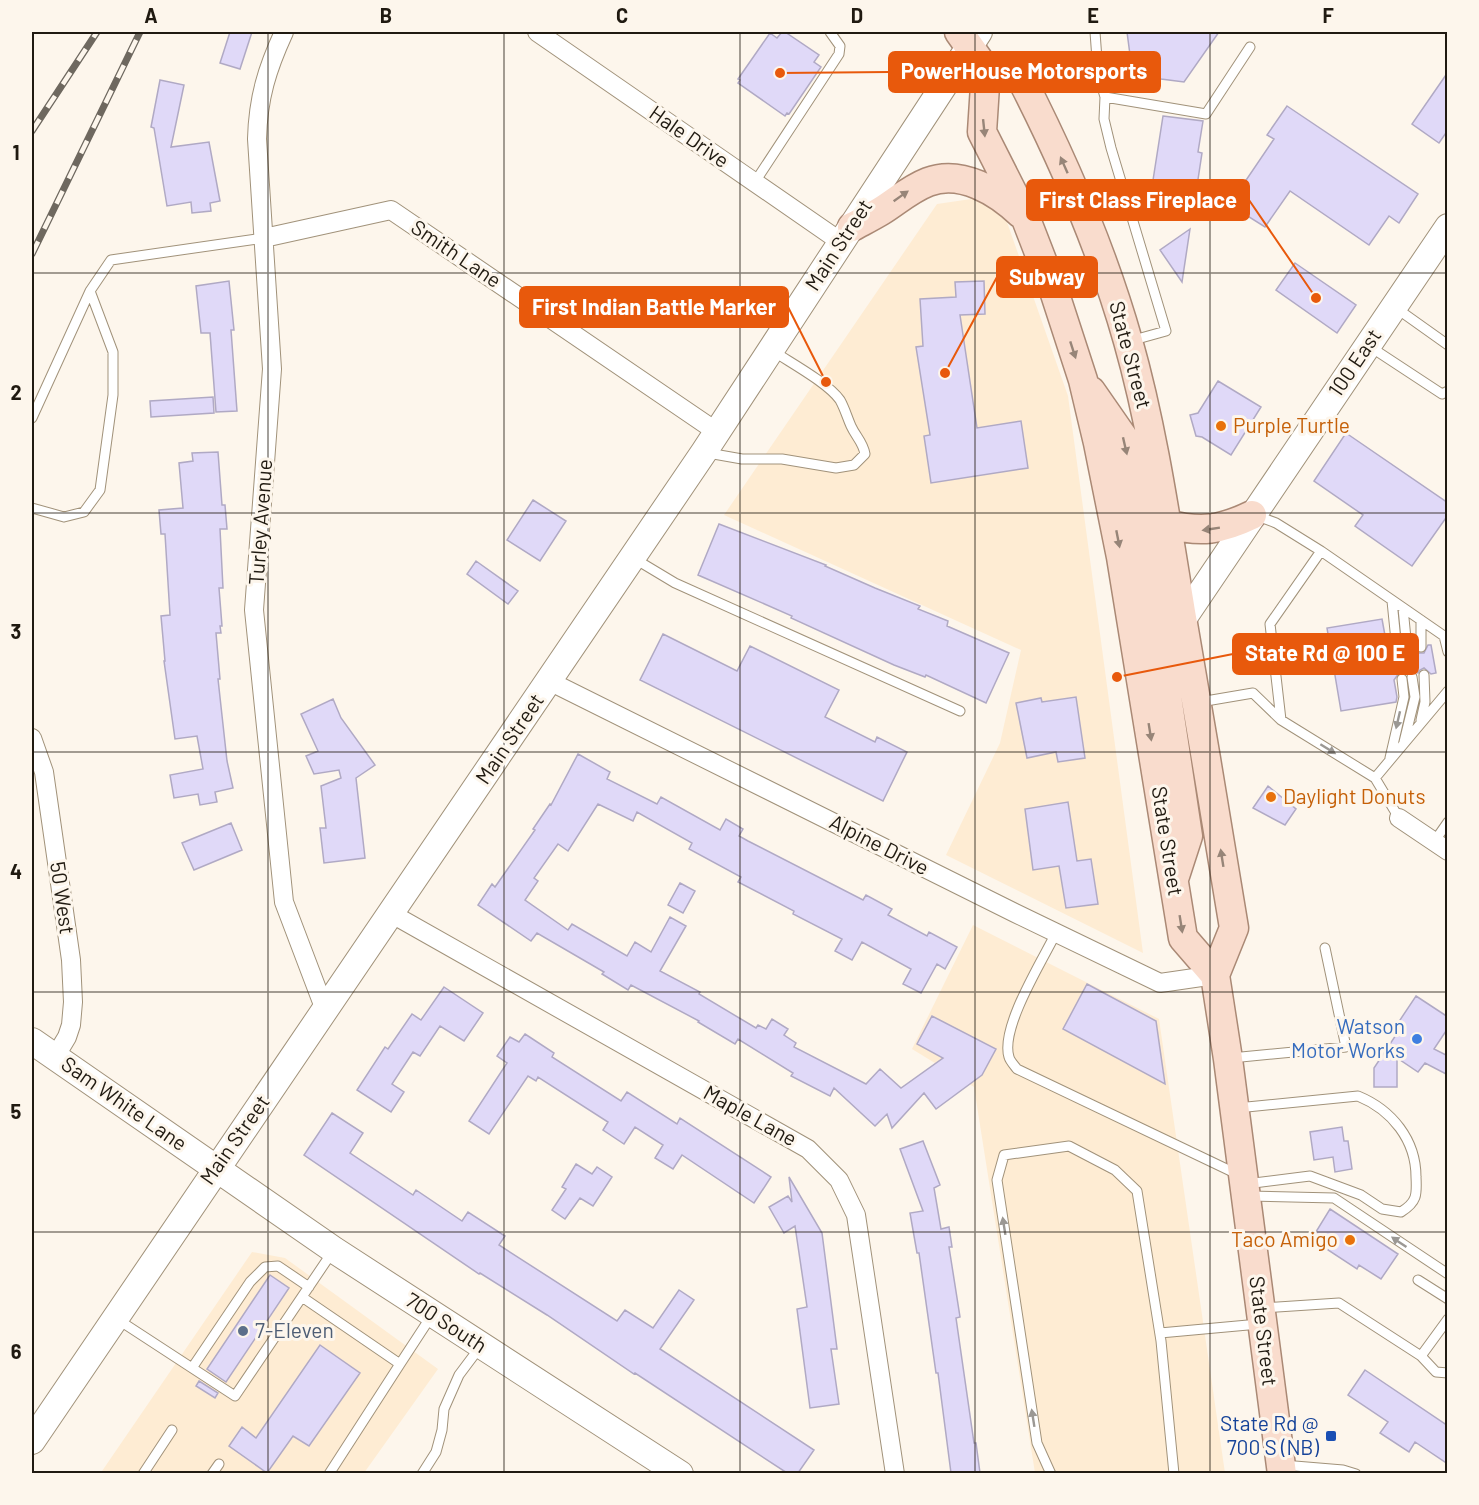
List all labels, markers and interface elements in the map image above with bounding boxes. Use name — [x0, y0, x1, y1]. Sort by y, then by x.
text: A — [144, 3, 158, 27]
text: B — [380, 3, 392, 27]
text: C — [616, 3, 628, 27]
text: D — [851, 3, 863, 27]
text: E — [1087, 3, 1099, 27]
text: F — [1322, 3, 1334, 27]
callout: PowerHouse Motorsports — [889, 52, 1160, 92]
text: PowerHouse Motorsports — [901, 57, 1147, 83]
street label: Hale Drive — [645, 99, 734, 172]
one-way arrow — [979, 118, 989, 137]
text: 1 — [12, 140, 20, 164]
one-way arrow — [1059, 156, 1068, 174]
callout: First Class Fireplace — [1027, 180, 1249, 220]
text: First Class Fireplace — [1039, 186, 1237, 212]
one-way arrow — [893, 190, 909, 202]
street label: Main Street — [799, 194, 877, 295]
street label: Smith Lane — [407, 214, 507, 292]
callout: Subway — [997, 257, 1097, 297]
text: Subway — [1009, 263, 1085, 289]
callout: First Indian Battle Marker — [520, 287, 788, 327]
text: First Indian Battle Marker — [532, 293, 777, 319]
street label: State Street — [1105, 298, 1158, 411]
street label: 100 East — [1322, 323, 1385, 401]
one-way arrow — [1069, 341, 1078, 359]
text: 2 — [10, 380, 22, 404]
place label: Purple Turtle — [1233, 412, 1350, 437]
marker: Purple Turtle — [1214, 419, 1228, 433]
one-way arrow — [1120, 437, 1130, 455]
street label: Turley Avenue — [243, 458, 276, 586]
one-way arrow — [1201, 524, 1220, 533]
one-way arrow — [1114, 530, 1123, 549]
text: 3 — [11, 619, 21, 643]
callout: State Rd @ 100 E — [1233, 634, 1418, 674]
text: State Rd @ 100 E — [1245, 639, 1405, 665]
street label: Main Street — [469, 688, 548, 788]
one-way arrow — [1393, 711, 1403, 730]
one-way arrow — [1145, 722, 1154, 741]
one-way arrow — [1320, 743, 1336, 754]
place label: Daylight Donuts — [1283, 783, 1426, 808]
street label: State Street — [1147, 784, 1189, 897]
marker: Daylight Donuts — [1264, 790, 1278, 804]
street label: Alpine Drive — [826, 808, 933, 879]
one-way arrow — [1218, 848, 1227, 867]
text: 4 — [10, 859, 22, 883]
street label: 50 West — [46, 860, 81, 936]
one-way arrow — [1177, 915, 1186, 934]
place label: Watson Motor Works — [1291, 1013, 1405, 1062]
marker: Watson Motor Works — [1410, 1032, 1424, 1046]
street label: Sam White Lane — [57, 1050, 192, 1155]
street label: Maple Lane — [700, 1079, 802, 1150]
street label: Main Street — [194, 1089, 274, 1189]
text: 5 — [11, 1099, 22, 1123]
one-way arrow — [999, 1216, 1008, 1235]
place label: Taco Amigo — [1231, 1226, 1338, 1251]
marker: Taco Amigo — [1343, 1233, 1357, 1247]
one-way arrow — [1391, 1236, 1407, 1247]
street label: State Street — [1245, 1274, 1284, 1387]
street label: 700 South — [402, 1286, 492, 1357]
place label: 7-Eleven — [255, 1317, 334, 1342]
marker: 7-Eleven — [236, 1324, 250, 1338]
text: 6 — [11, 1339, 22, 1363]
one-way arrow — [1029, 1409, 1038, 1428]
place label: State Rd @ 700 S (NB) — [1220, 1410, 1320, 1459]
marker: State Rd @ 700 S (NB) — [1324, 1429, 1338, 1443]

